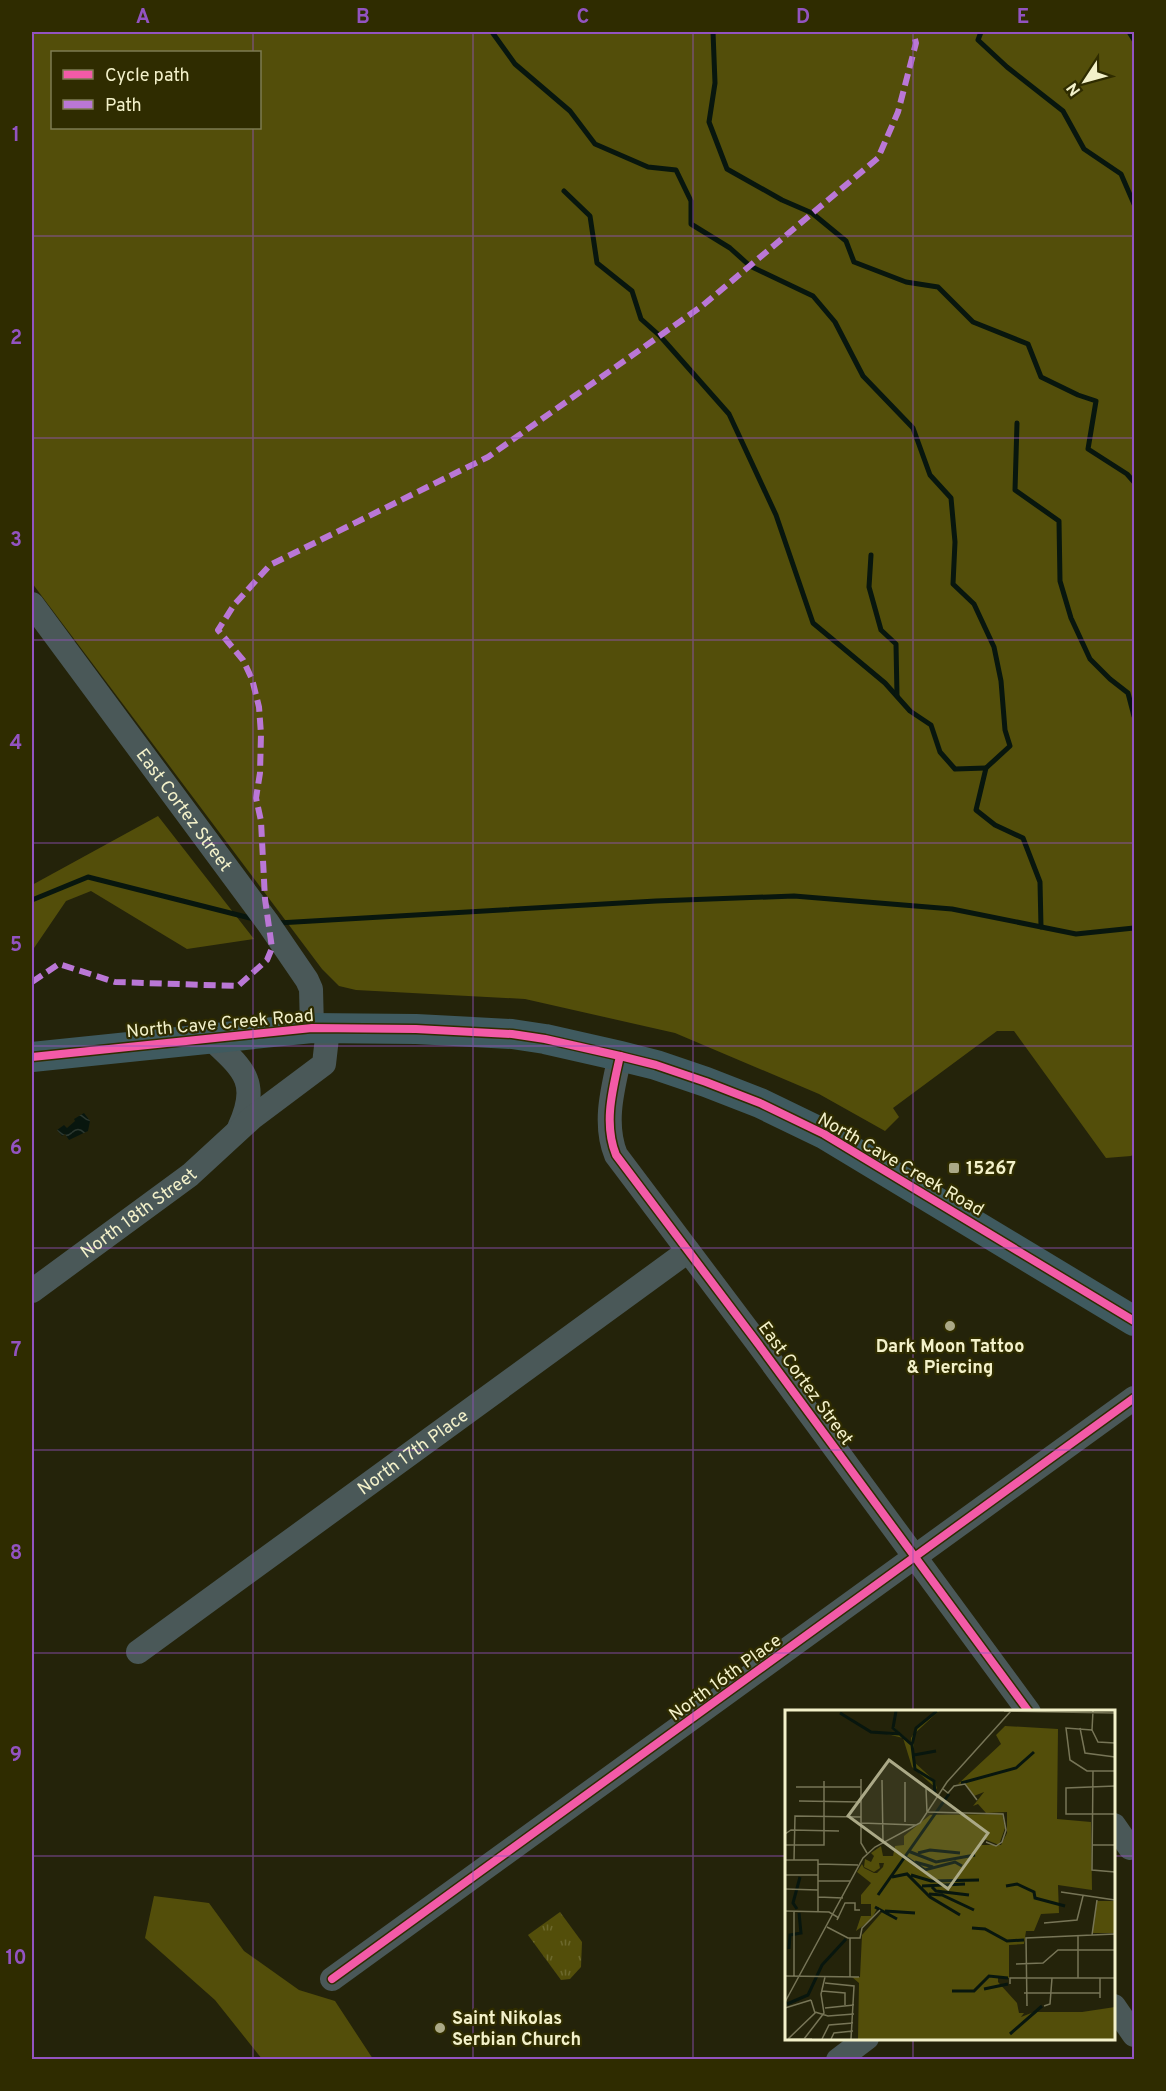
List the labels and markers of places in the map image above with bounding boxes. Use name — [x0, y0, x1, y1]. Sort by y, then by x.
place label: 15267 — [966, 1158, 1016, 1181]
marker: 15267 — [947, 1161, 961, 1175]
marker: Dark Moon Tattoo & Piercing — [943, 1319, 957, 1333]
place label: Dark Moon Tattoo & Piercing — [876, 1336, 1024, 1380]
place label: Saint Nikolas Serbian Church — [452, 2008, 581, 2052]
marker: Saint Nikolas Serbian Church — [433, 2021, 447, 2035]

